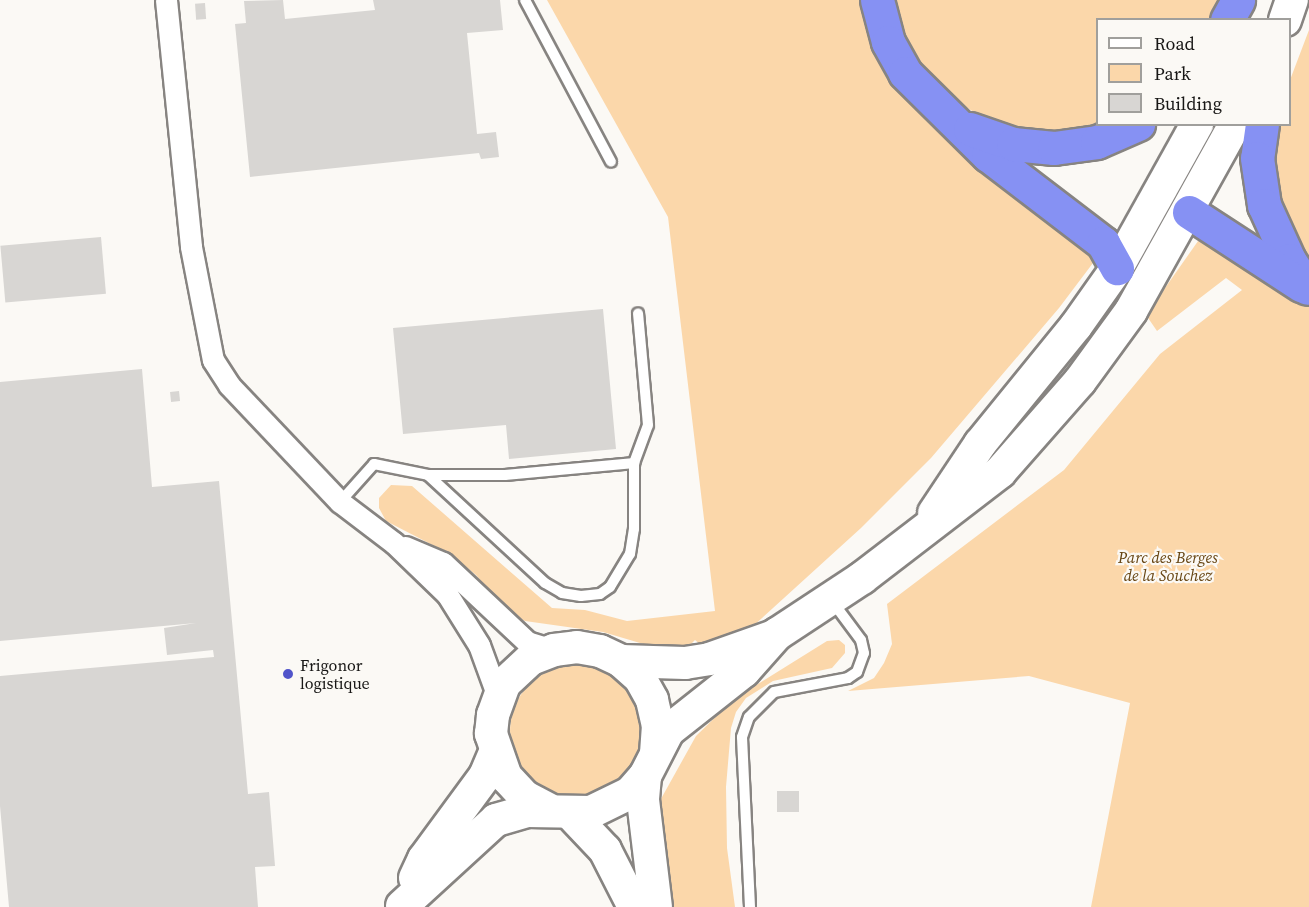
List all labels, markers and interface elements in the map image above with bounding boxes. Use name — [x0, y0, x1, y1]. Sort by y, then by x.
legend — [1096, 18, 1291, 126]
text: Road — [1154, 31, 1195, 56]
text: Park — [1154, 61, 1191, 86]
text: Building — [1154, 91, 1222, 116]
park label: Parc des Berges de la Souchez — [1118, 547, 1218, 585]
place label: Frigonor logistique — [300, 655, 370, 693]
marker: Frigonor logistique — [281, 667, 295, 681]

